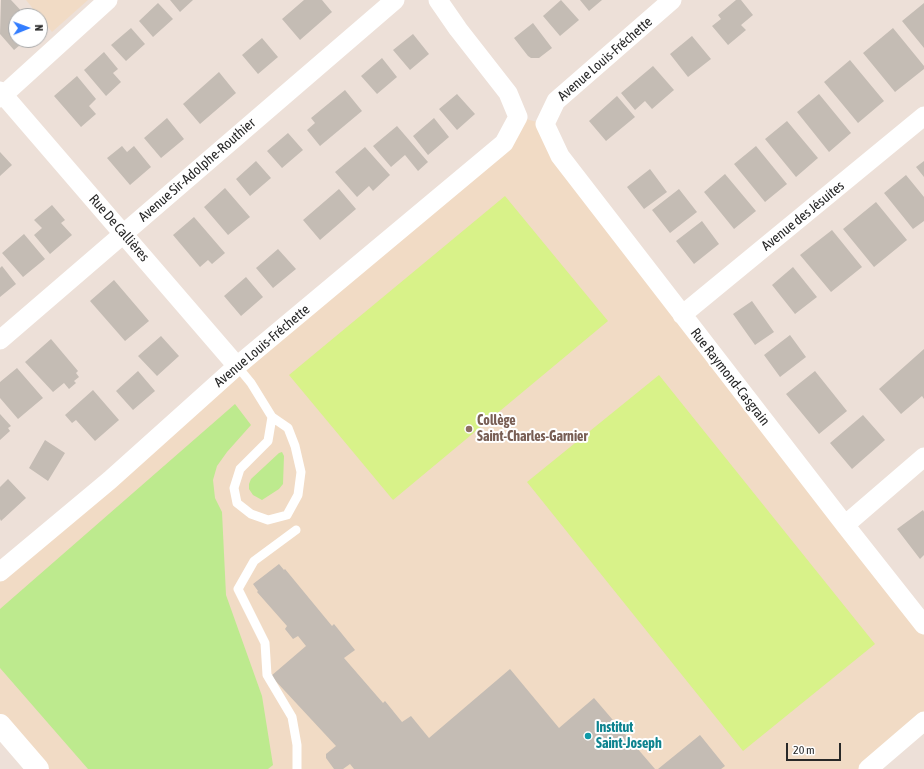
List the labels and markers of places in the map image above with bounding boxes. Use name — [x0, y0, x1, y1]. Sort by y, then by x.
place label: Collège Saint-Charles-Garnier — [477, 413, 588, 446]
marker: Collège Saint-Charles-Garnier — [464, 424, 474, 434]
place label: Institut Saint-Joseph — [596, 720, 662, 752]
marker: Institut Saint-Joseph — [583, 731, 593, 741]

